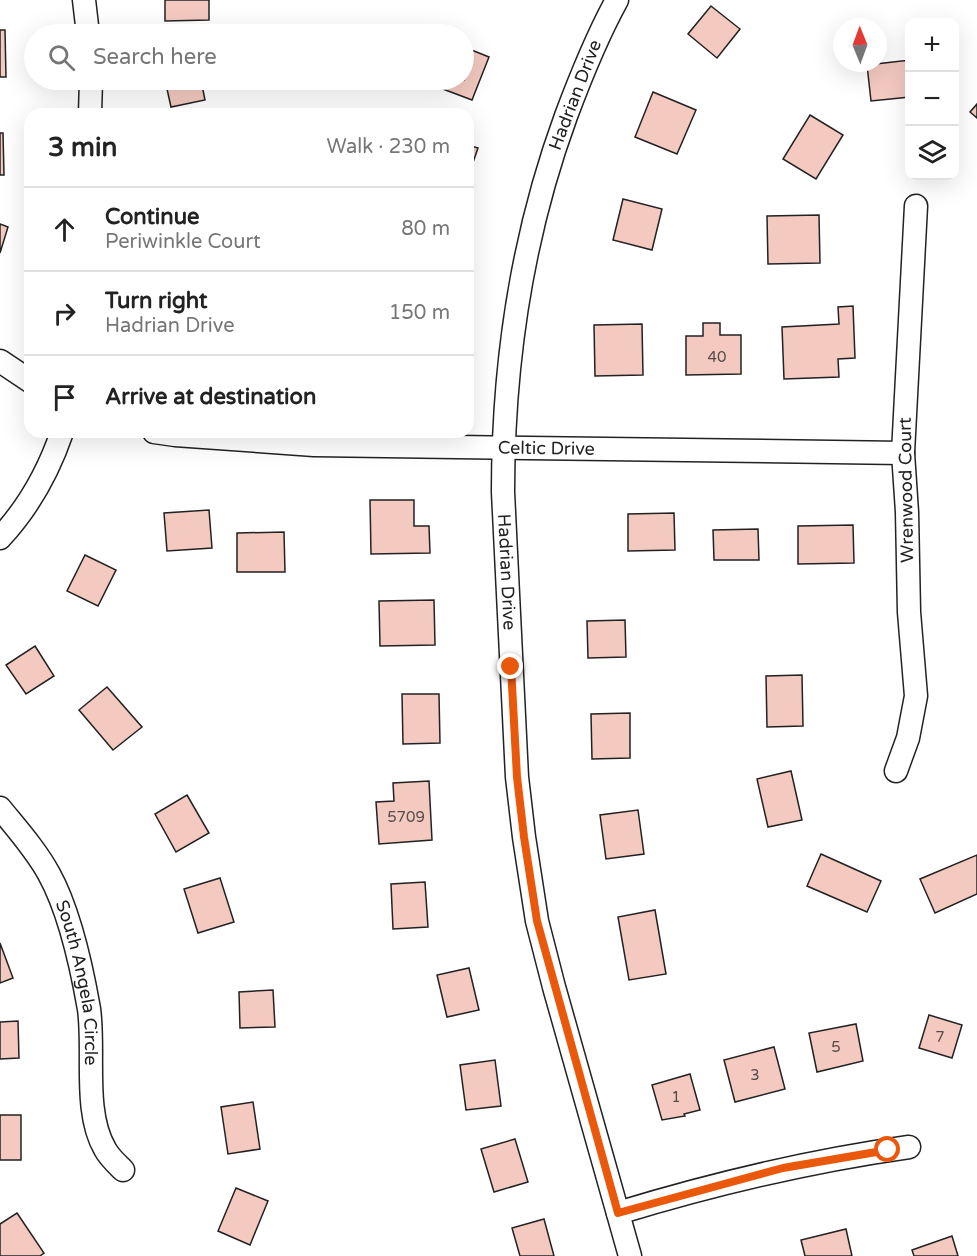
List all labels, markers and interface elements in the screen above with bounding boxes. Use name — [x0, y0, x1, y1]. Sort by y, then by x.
north arrow — [833, 18, 887, 72]
map controls — [905, 18, 959, 180]
button: + — [905, 18, 959, 72]
search box — [24, 24, 474, 90]
street label: Hadrian Drive — [544, 37, 606, 153]
icon: search — [45, 41, 78, 74]
text: Search here — [93, 44, 217, 70]
button: − — [905, 72, 959, 126]
button: layers — [905, 126, 959, 180]
text: 3 min — [48, 132, 117, 163]
text: Walk · 230 m — [327, 135, 450, 159]
text: Continue — [105, 204, 200, 230]
icon: ahead — [48, 213, 81, 246]
text: 80 m — [401, 217, 450, 241]
text: Periwinkle Court — [105, 230, 261, 254]
text: Turn right — [105, 288, 207, 314]
icon: right — [48, 297, 81, 330]
text: 150 m — [389, 301, 450, 325]
text: Hadrian Drive — [105, 314, 234, 338]
house number: 40 — [708, 348, 726, 366]
icon: arrive — [48, 381, 81, 414]
text: Arrive at destination — [105, 384, 316, 410]
street label: Wrenwood Court — [894, 417, 918, 563]
street label: Celtic Drive — [498, 436, 595, 460]
street label: Hadrian Drive — [493, 513, 521, 631]
route end — [497, 653, 523, 679]
house number: 5709 — [387, 808, 425, 826]
street label: South Angela Circle — [51, 897, 102, 1065]
house number: 7 — [935, 1028, 945, 1046]
house number: 5 — [831, 1038, 841, 1056]
house number: 3 — [750, 1066, 760, 1084]
house number: 1 — [671, 1088, 681, 1106]
route start — [874, 1136, 900, 1162]

